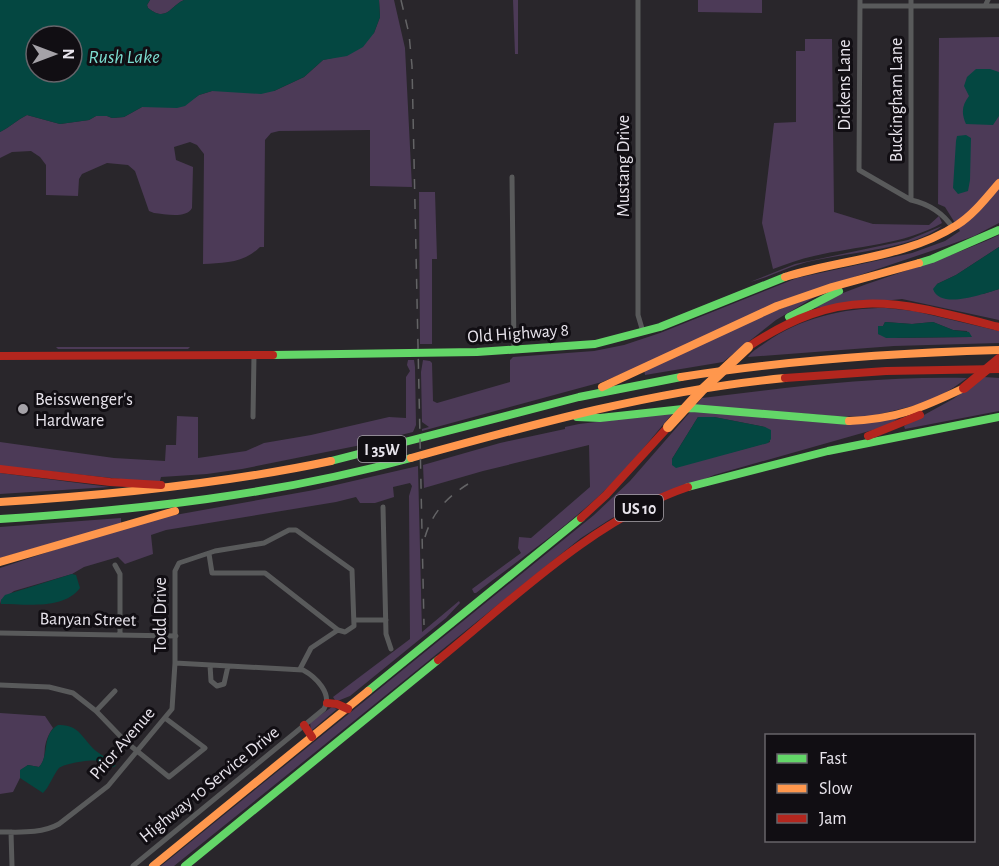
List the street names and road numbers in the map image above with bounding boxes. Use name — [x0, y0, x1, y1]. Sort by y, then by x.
street label: Buckingham Lane — [888, 38, 906, 162]
street label: Dickens Lane — [836, 39, 854, 131]
street label: Mustang Drive — [615, 115, 633, 217]
street label: Old Highway 8 — [467, 321, 569, 347]
road number: I 35W — [358, 436, 406, 462]
road number: US 10 — [615, 495, 663, 521]
street label: Todd Drive — [152, 577, 170, 653]
street label: Banyan Street — [39, 610, 137, 630]
street label: Prior Avenue — [87, 704, 159, 783]
street label: Highway 10 Service Drive — [136, 723, 283, 846]

